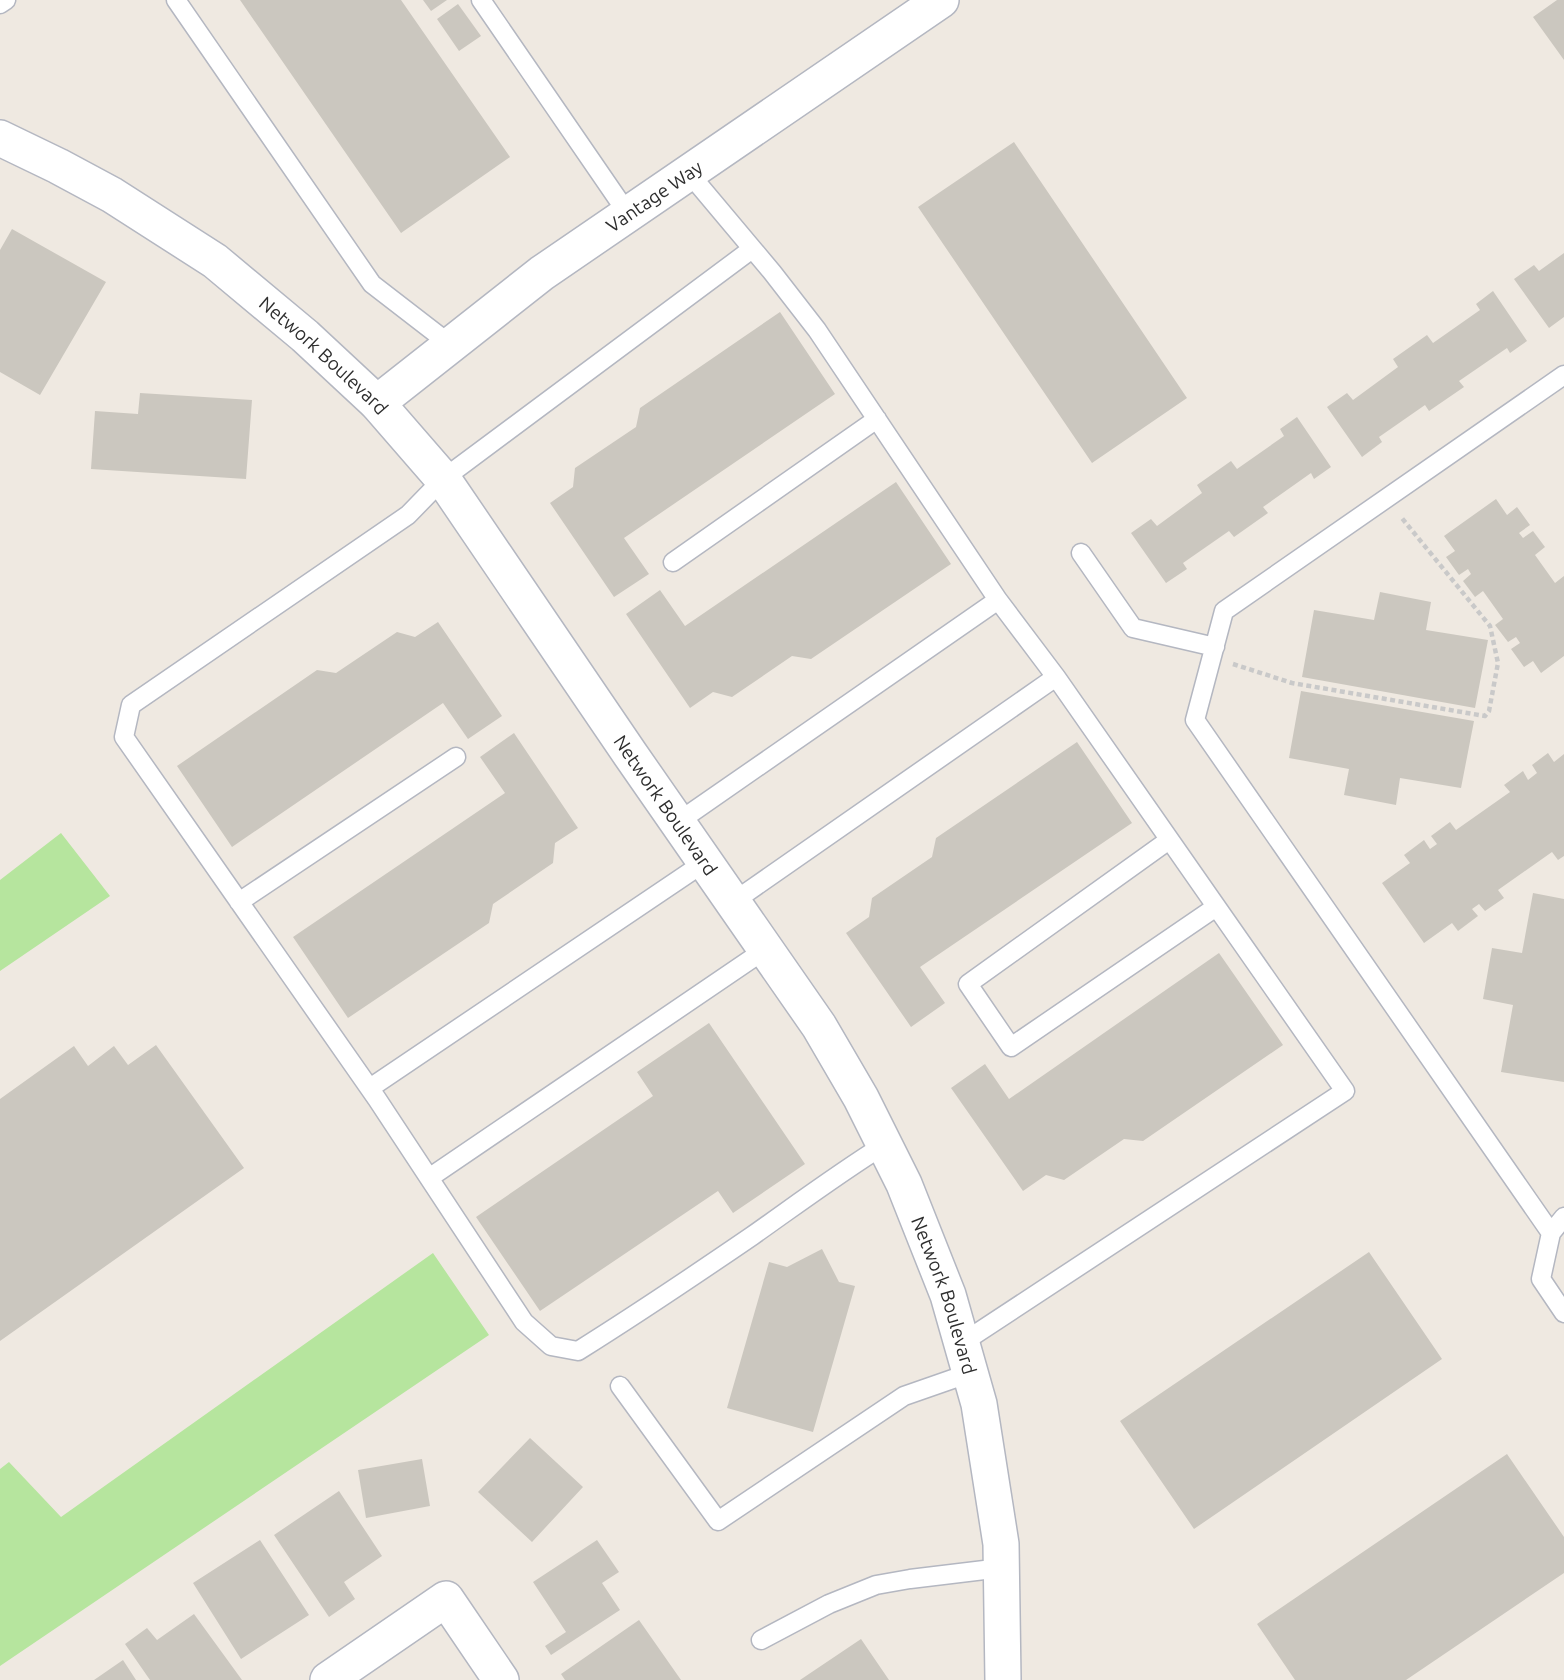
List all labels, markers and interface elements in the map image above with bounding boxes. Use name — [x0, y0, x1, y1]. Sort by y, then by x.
street label: Vantage Way — [602, 156, 706, 237]
street label: Network Boulevard — [255, 292, 393, 419]
street label: Network Boulevard — [609, 731, 722, 879]
street label: Network Boulevard — [907, 1213, 981, 1377]

